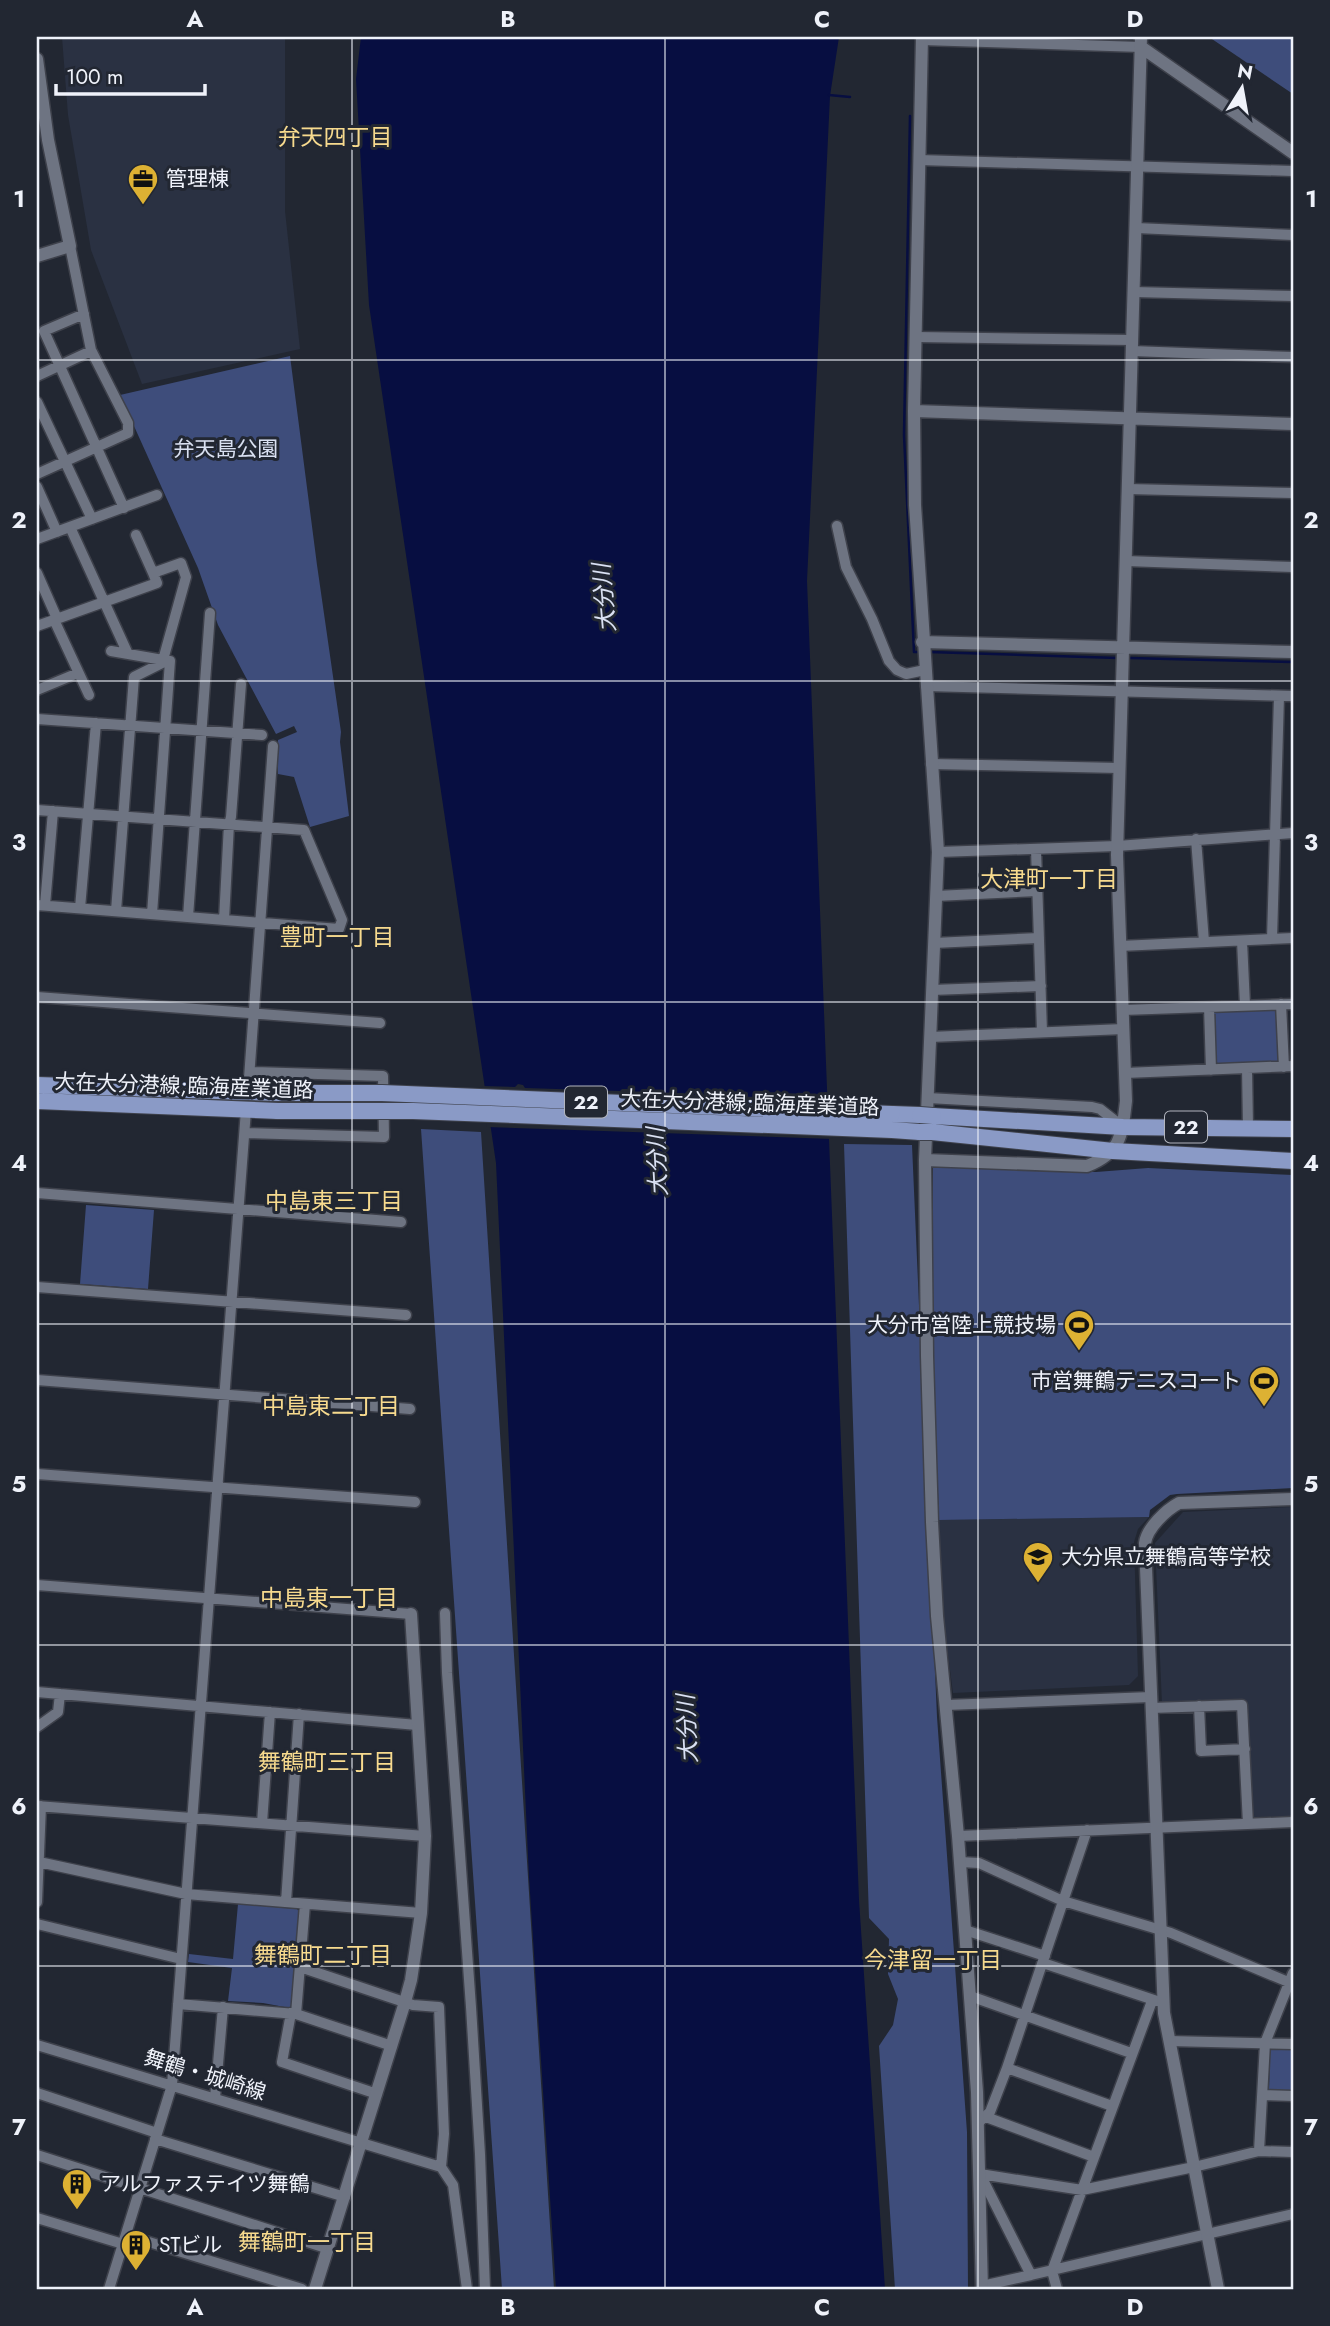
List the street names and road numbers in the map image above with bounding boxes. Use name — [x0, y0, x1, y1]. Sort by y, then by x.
street label: 大在大分港線;臨海産業道路 — [54, 1066, 314, 1106]
street label: 大在大分港線;臨海産業道路 — [620, 1083, 880, 1123]
road number: 22 — [565, 1086, 607, 1118]
road number: 22 — [1165, 1112, 1207, 1142]
street label: 舞鶴・城崎線 — [140, 2042, 270, 2108]

